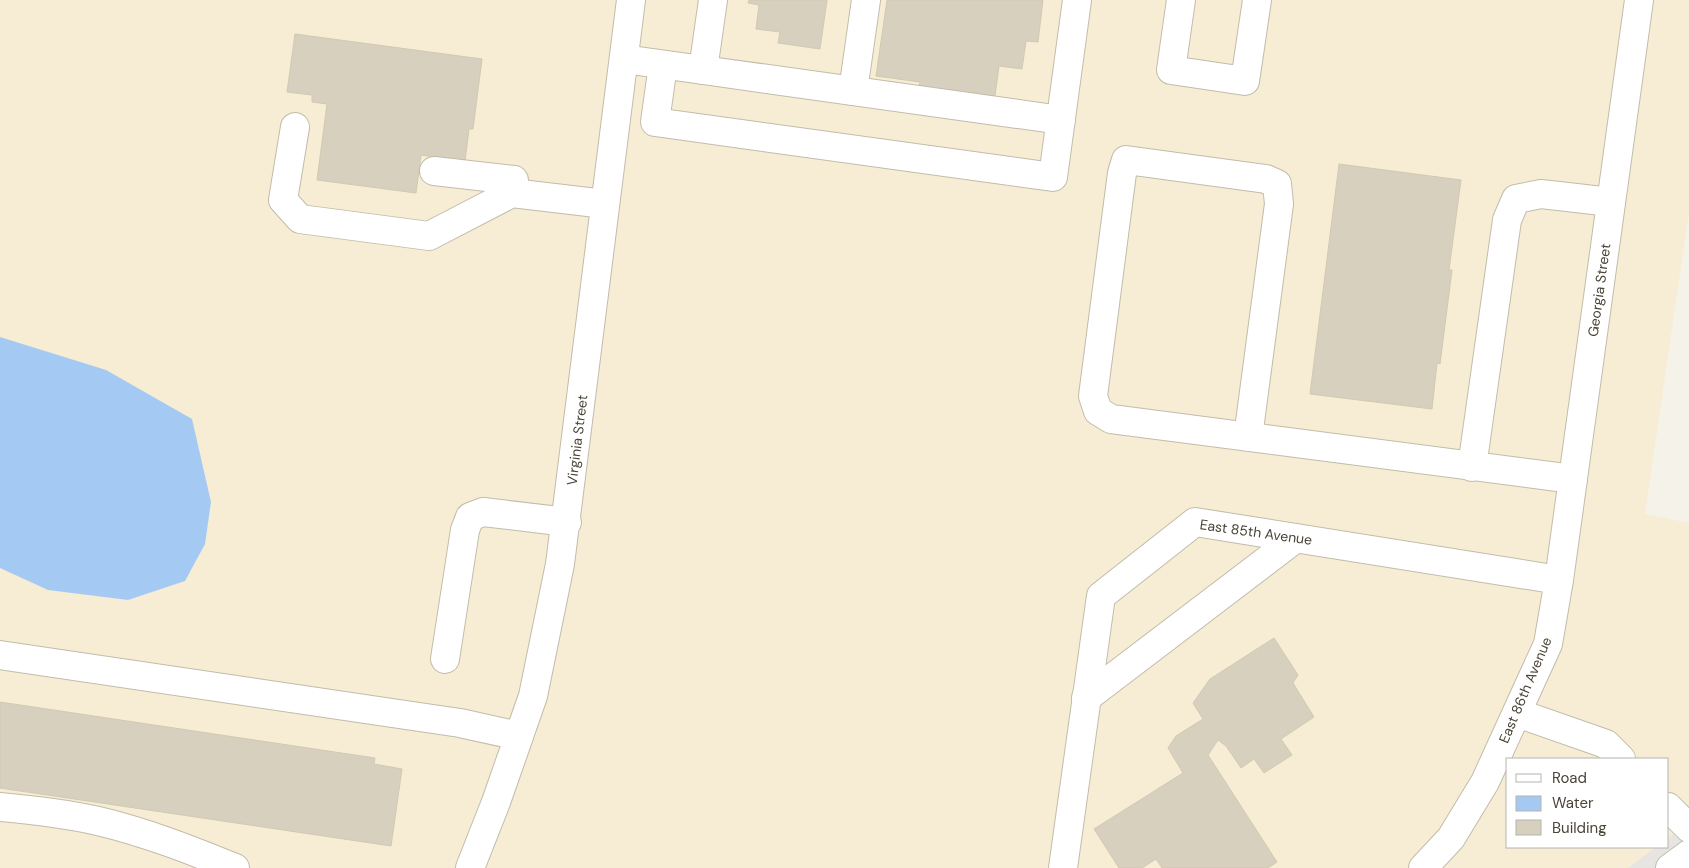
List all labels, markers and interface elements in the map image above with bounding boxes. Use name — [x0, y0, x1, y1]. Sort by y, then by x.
street label: Georgia Street — [1584, 242, 1614, 338]
street label: Virginia Street — [563, 394, 591, 486]
street label: East 85th Avenue — [1199, 515, 1313, 549]
street label: East 86th Avenue — [1495, 634, 1555, 746]
legend — [1506, 758, 1669, 848]
text: Road — [1552, 768, 1587, 788]
text: Water — [1552, 793, 1594, 813]
text: Building — [1552, 818, 1607, 838]

